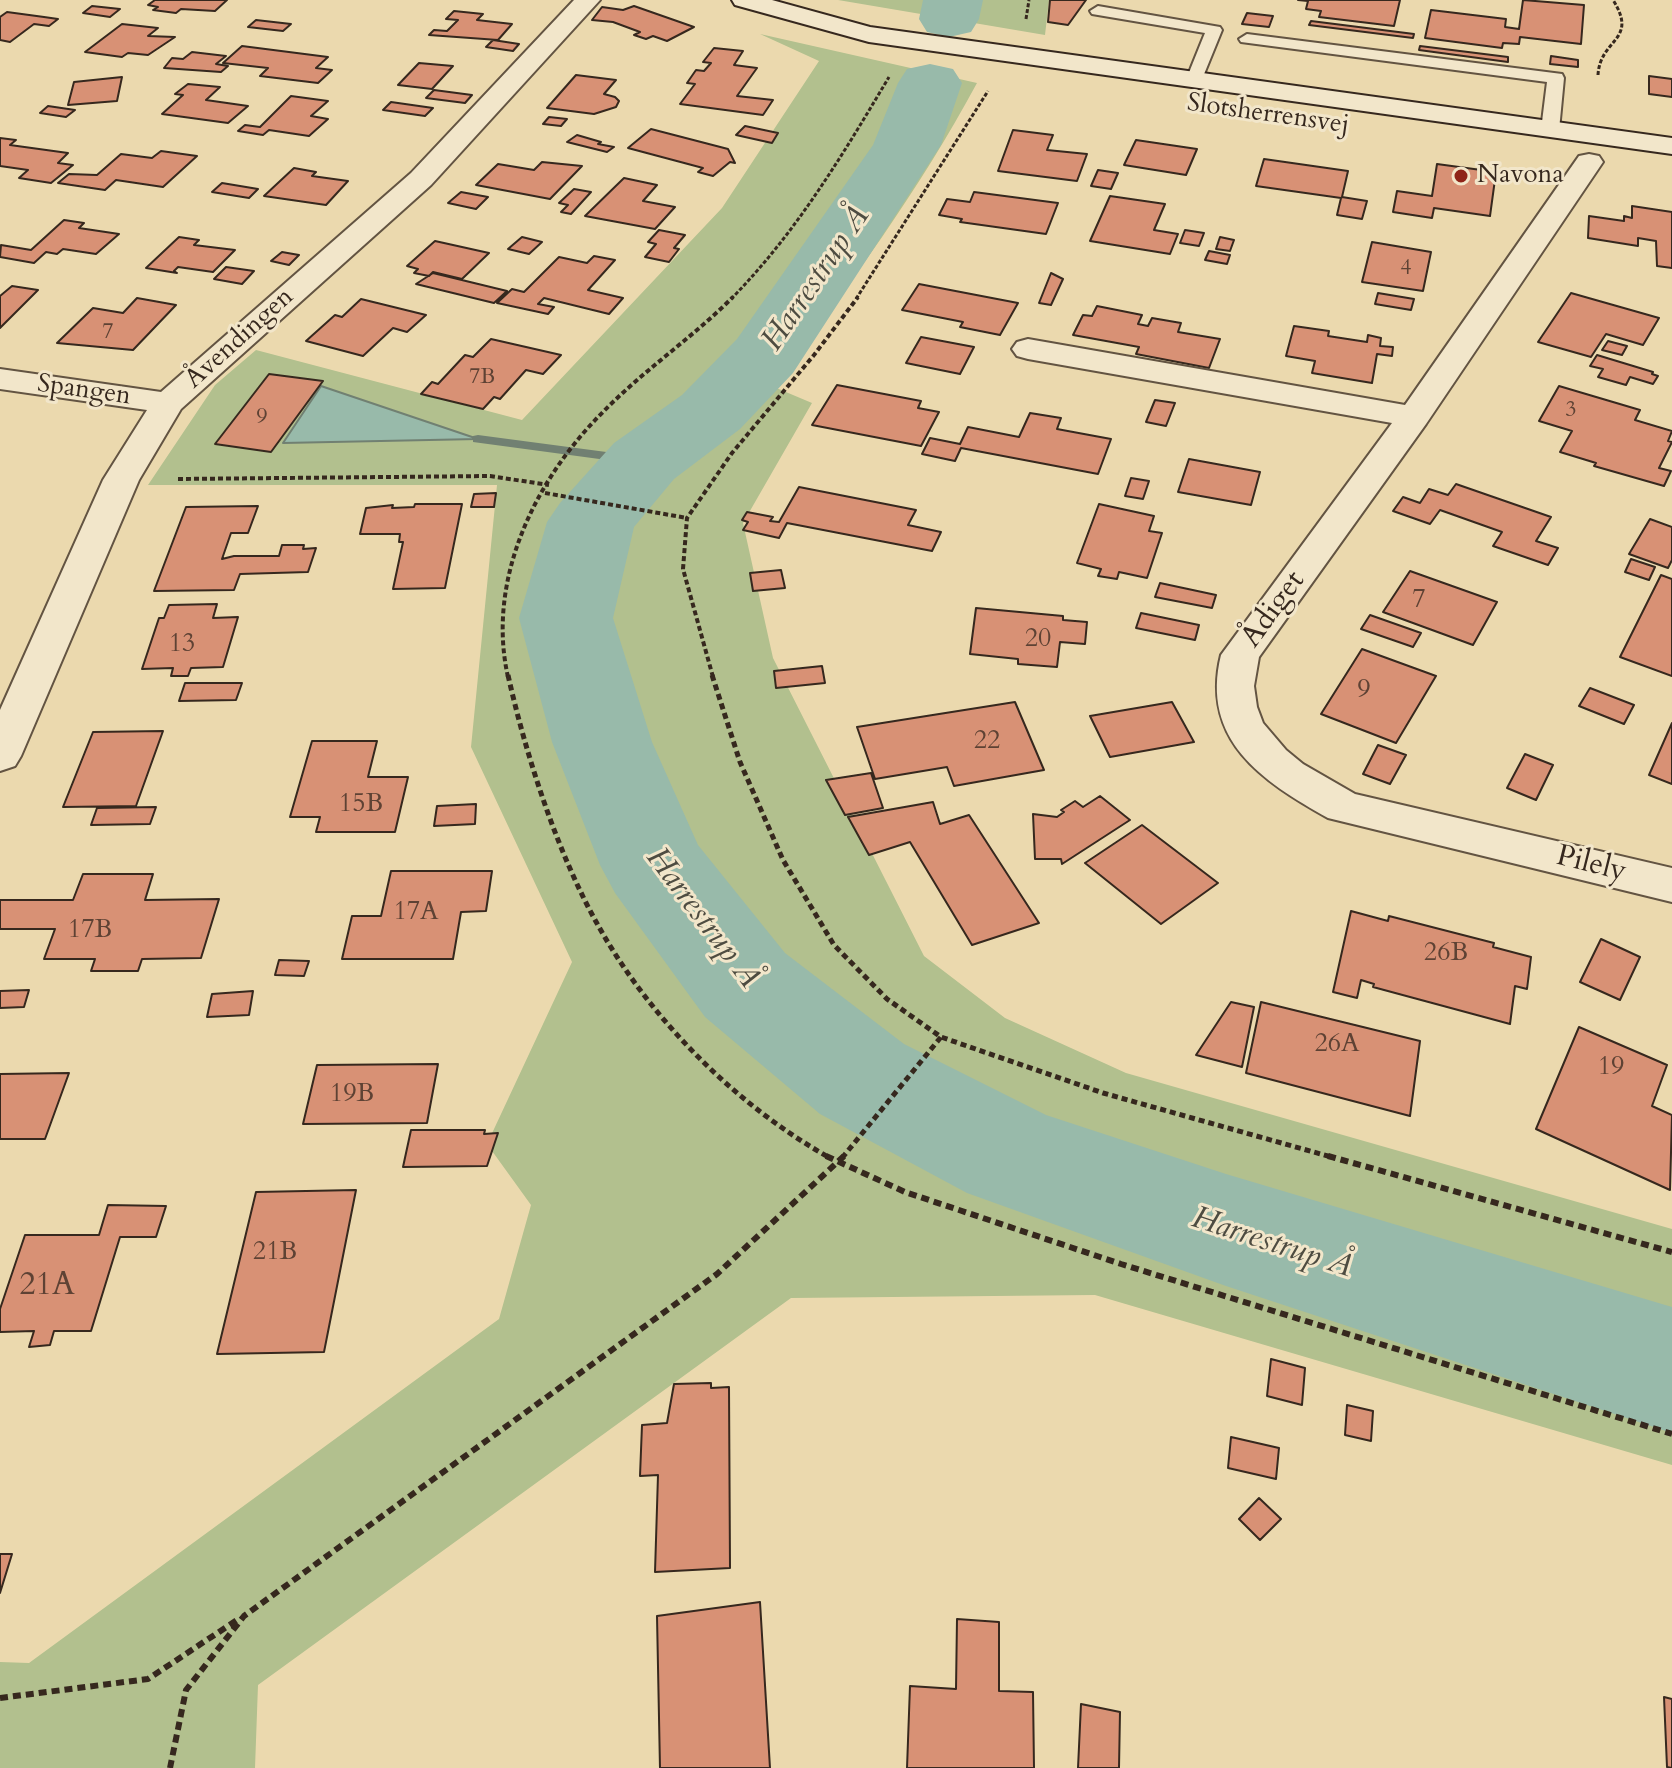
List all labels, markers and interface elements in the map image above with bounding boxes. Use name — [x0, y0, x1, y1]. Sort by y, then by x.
street label: Slotsherrensvej — [1185, 88, 1351, 142]
place label: Navona — [1477, 160, 1564, 192]
marker: Navona — [1452, 167, 1470, 185]
water label: Harrestrup Å — [754, 199, 880, 359]
house number: 4 — [1400, 256, 1412, 282]
street label: Åvendingen — [179, 282, 301, 396]
house number: 7 — [102, 320, 114, 346]
house number: 7B — [469, 365, 495, 391]
street label: Spangen — [35, 369, 133, 413]
house number: 3 — [1565, 398, 1577, 424]
house number: 9 — [256, 405, 268, 431]
street label: Ådiget — [1234, 565, 1314, 655]
house number: 7 — [1412, 585, 1426, 617]
house number: 20 — [1025, 624, 1051, 656]
house number: 13 — [169, 629, 195, 661]
house number: 9 — [1357, 675, 1371, 707]
house number: 22 — [974, 726, 1000, 758]
house number: 15B — [339, 789, 383, 821]
street label: Pilely — [1552, 839, 1630, 891]
water label: Harrestrup Å — [636, 841, 768, 997]
house number: 17A — [393, 897, 439, 929]
house number: 17B — [68, 915, 112, 947]
house number: 26B — [1424, 938, 1468, 970]
house number: 26A — [1314, 1029, 1360, 1061]
house number: 19 — [1598, 1052, 1624, 1084]
house number: 19B — [330, 1079, 374, 1111]
water label: Harrestrup Å — [1187, 1200, 1357, 1288]
house number: 21B — [253, 1237, 297, 1269]
house number: 21A — [19, 1268, 75, 1306]

